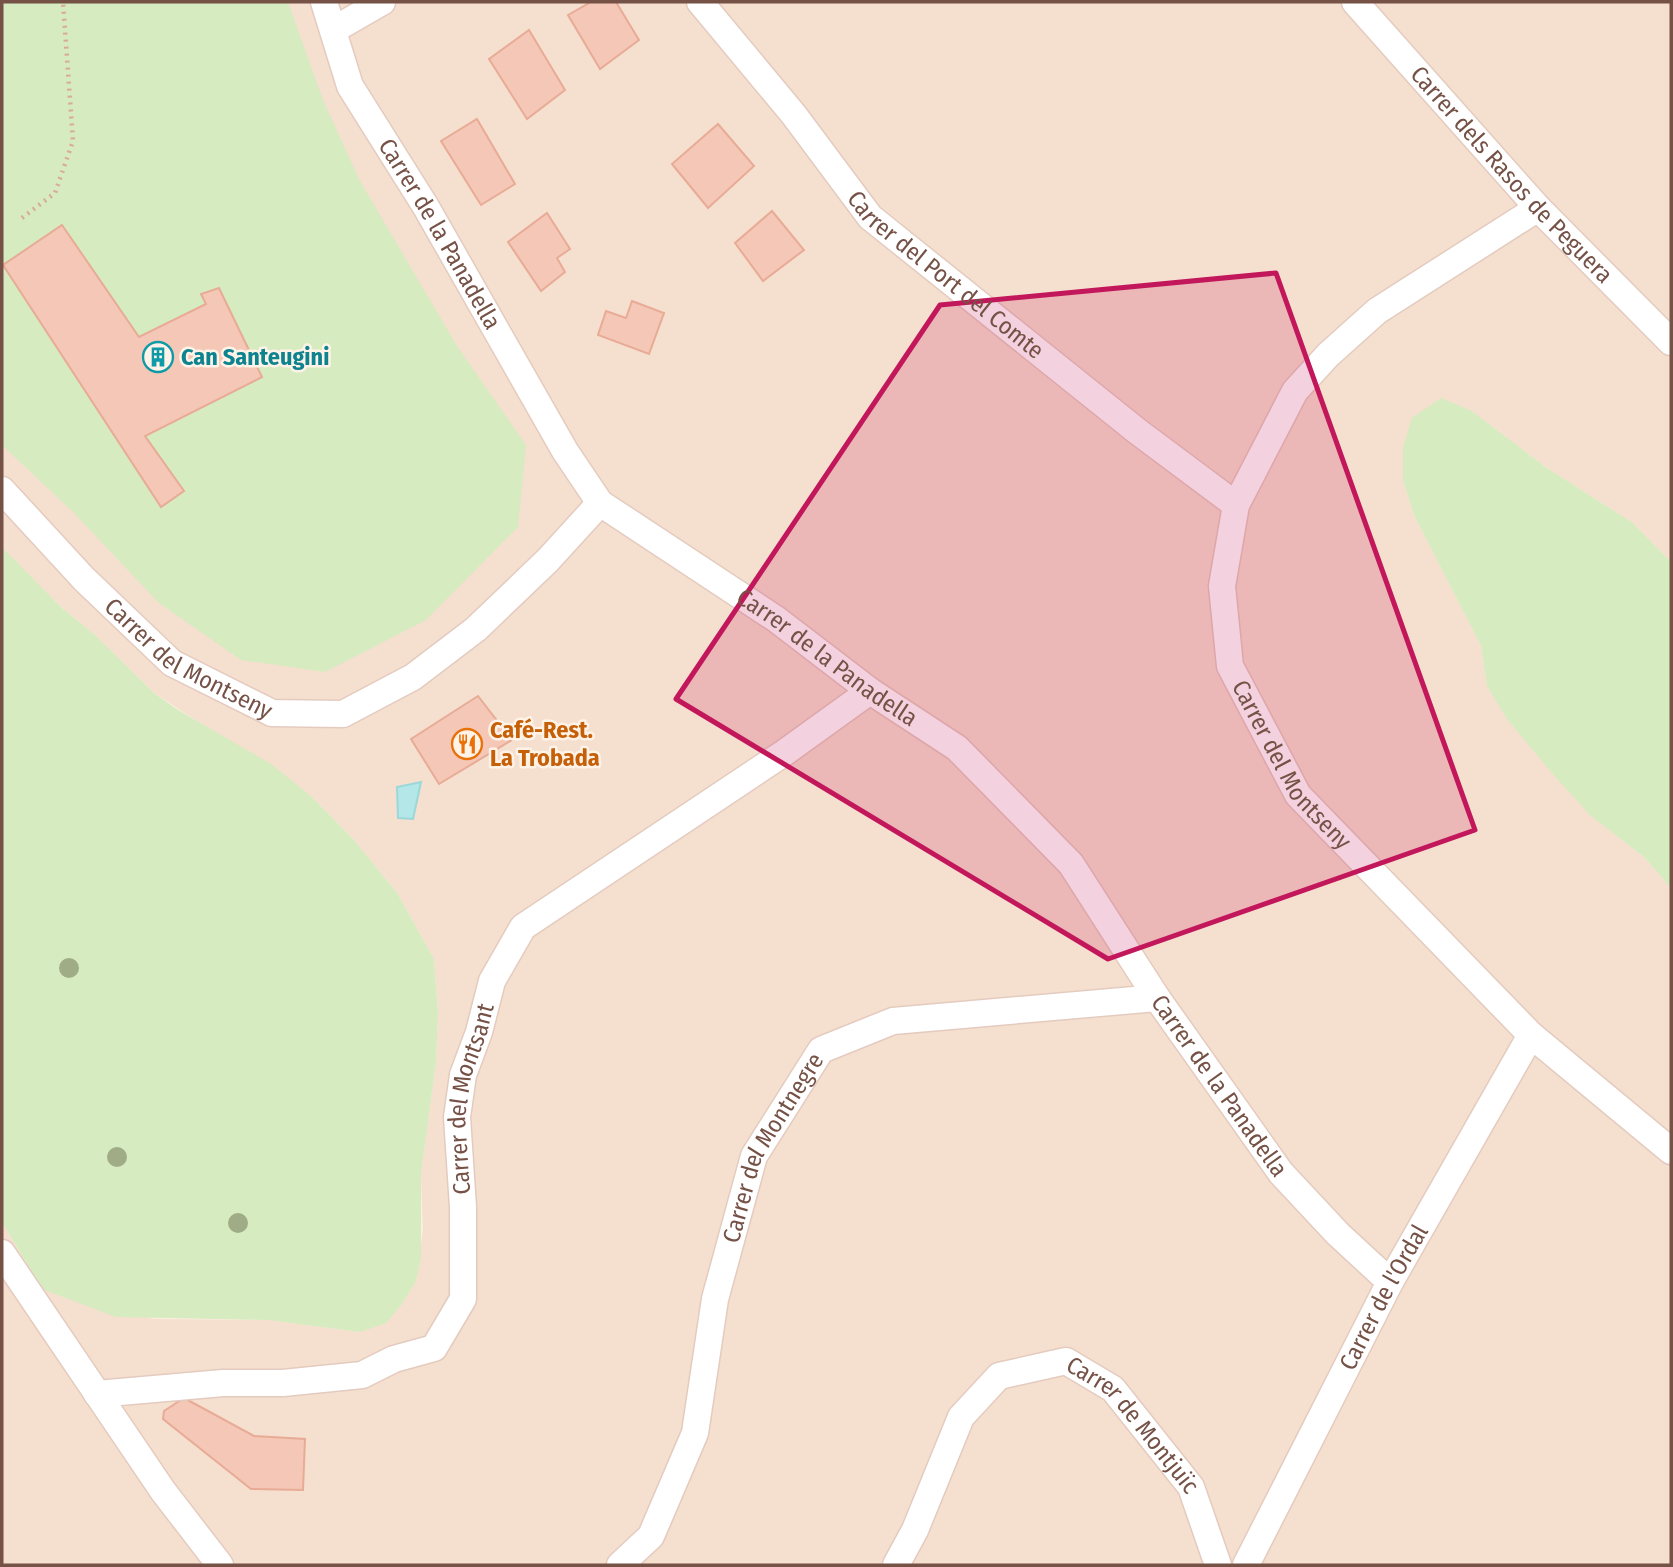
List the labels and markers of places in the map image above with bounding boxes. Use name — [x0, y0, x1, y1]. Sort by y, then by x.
building icon: Can Santeugini — [141, 340, 175, 374]
place label: Can Santeugini — [181, 343, 329, 371]
place label: Café-Rest. La Trobada — [490, 716, 600, 772]
restaurant icon: Café-Rest. La Trobada — [450, 727, 484, 761]

